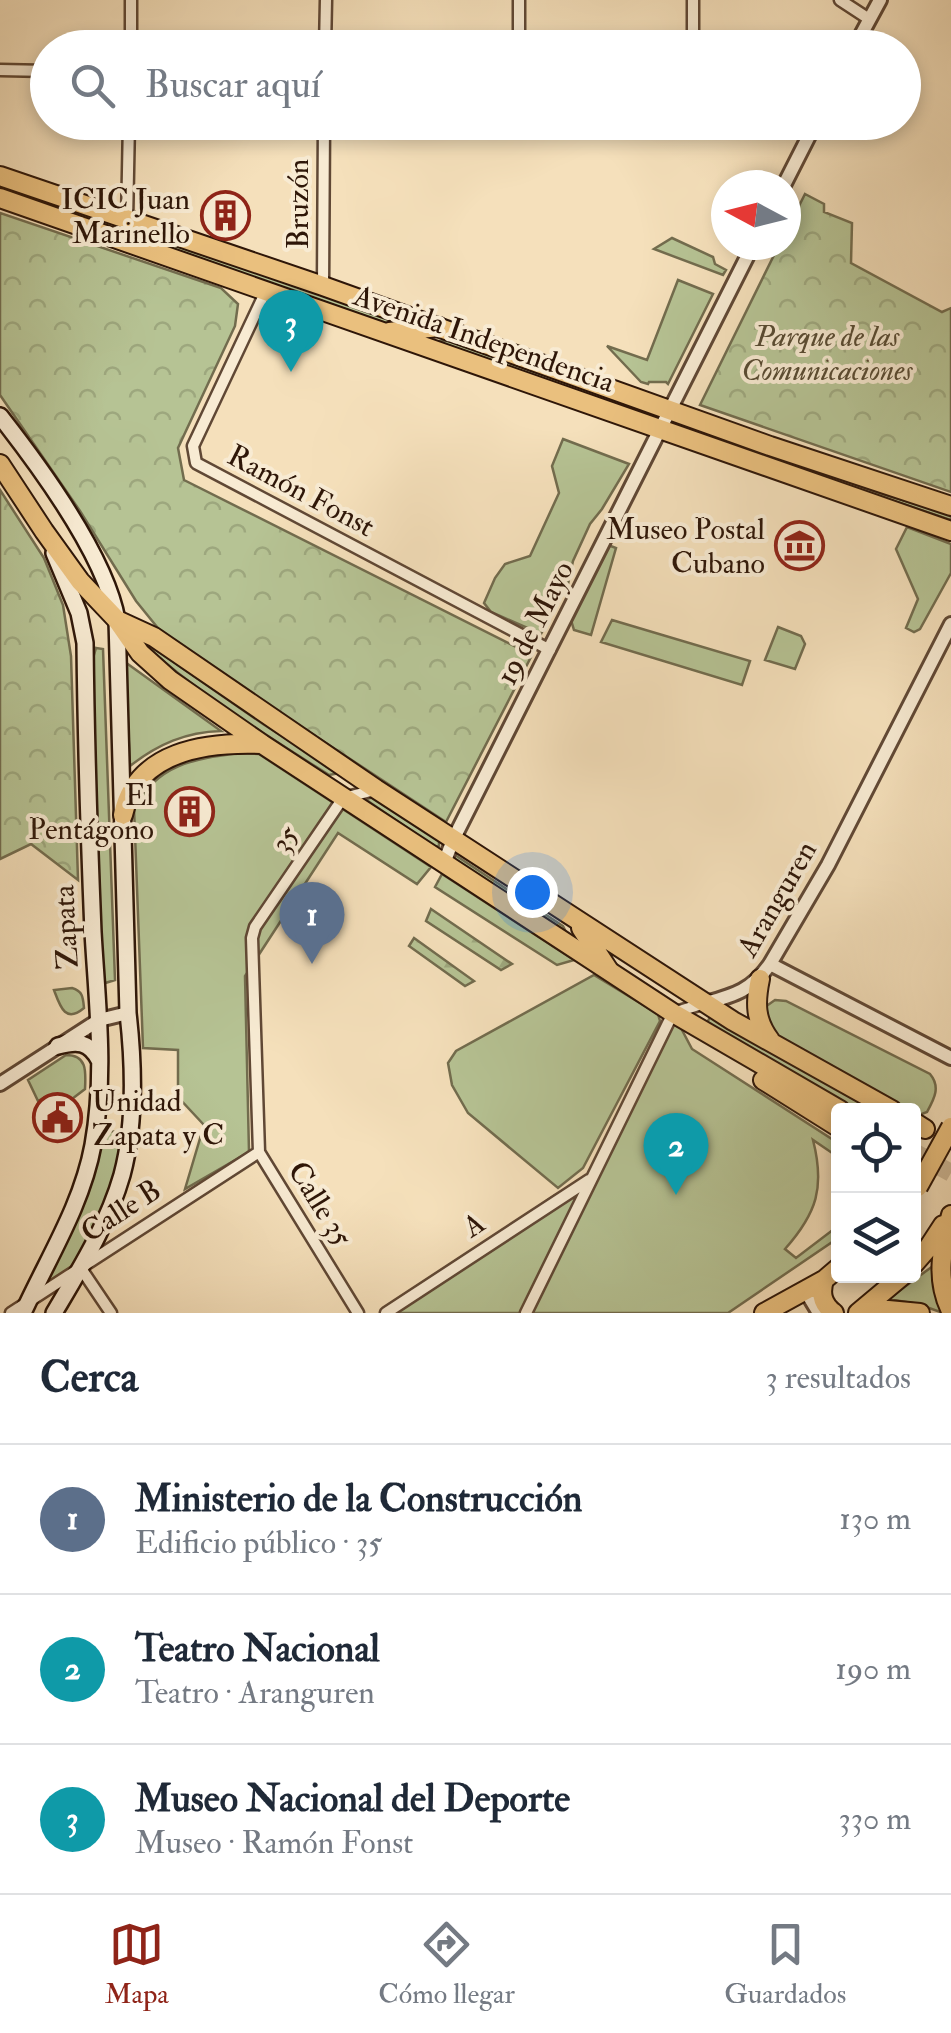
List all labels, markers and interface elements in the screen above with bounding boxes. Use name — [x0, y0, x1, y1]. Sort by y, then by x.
search box — [30, 30, 921, 140]
icon: search — [65, 58, 120, 113]
text: Buscar aquí — [145, 61, 321, 109]
street label: Bruzón — [280, 159, 317, 249]
north arrow — [711, 170, 801, 260]
place label: ICIC Juan Marinello — [61, 181, 190, 252]
building icon: ICIC Juan Marinello — [199, 190, 251, 242]
street label: Avenida Independencia — [348, 277, 620, 401]
pin: 3 — [258, 290, 324, 372]
park label: Parque de las Comunicaciones — [741, 318, 913, 389]
street label: Ramón Fonst — [221, 437, 381, 545]
place label: Museo Postal Cubano — [606, 511, 765, 582]
museum icon: Museo Postal Cubano — [774, 520, 826, 572]
street label: 19 de Mayo — [488, 555, 582, 691]
place label: El Pentágono — [28, 777, 154, 848]
building icon: El Pentágono — [163, 786, 215, 838]
street label: 35 — [263, 818, 308, 860]
street label: Aranguren — [729, 834, 825, 964]
your location — [507, 867, 558, 918]
pin: 1 — [280, 882, 344, 964]
street label: Zapata — [45, 883, 87, 970]
place label: Unidad Zapata y C — [92, 1083, 224, 1154]
public building icon: Unidad Zapata y C — [31, 1092, 83, 1144]
map controls — [831, 1103, 921, 1283]
button: locate — [831, 1103, 921, 1193]
pin: 2 — [644, 1112, 708, 1195]
street label: Calle 35 — [280, 1155, 361, 1254]
street label: Calle B — [74, 1172, 168, 1250]
button: layers — [831, 1193, 921, 1283]
street label: A — [455, 1204, 492, 1246]
text: Cerca — [40, 1352, 138, 1404]
text: 3 resultados — [766, 1358, 911, 1398]
text: Ministerio de la Construcción — [135, 1475, 582, 1523]
text: 1 — [67, 1499, 78, 1539]
text: 130 m — [839, 1499, 911, 1539]
text: Edificio público · 35 — [135, 1523, 382, 1563]
text: Teatro Nacional — [135, 1625, 380, 1673]
text: 2 — [64, 1649, 81, 1689]
text: 190 m — [835, 1649, 911, 1689]
text: Teatro · Aranguren — [135, 1673, 375, 1713]
text: Museo Nacional del Deporte — [135, 1775, 570, 1823]
text: 3 — [66, 1799, 79, 1839]
text: 330 m — [838, 1799, 911, 1839]
text: Museo · Ramón Fonst — [135, 1823, 413, 1863]
tab: Mapa — [105, 1917, 169, 2012]
tab: Cómo llegar — [378, 1917, 515, 2012]
tab: Guardados — [724, 1917, 846, 2012]

